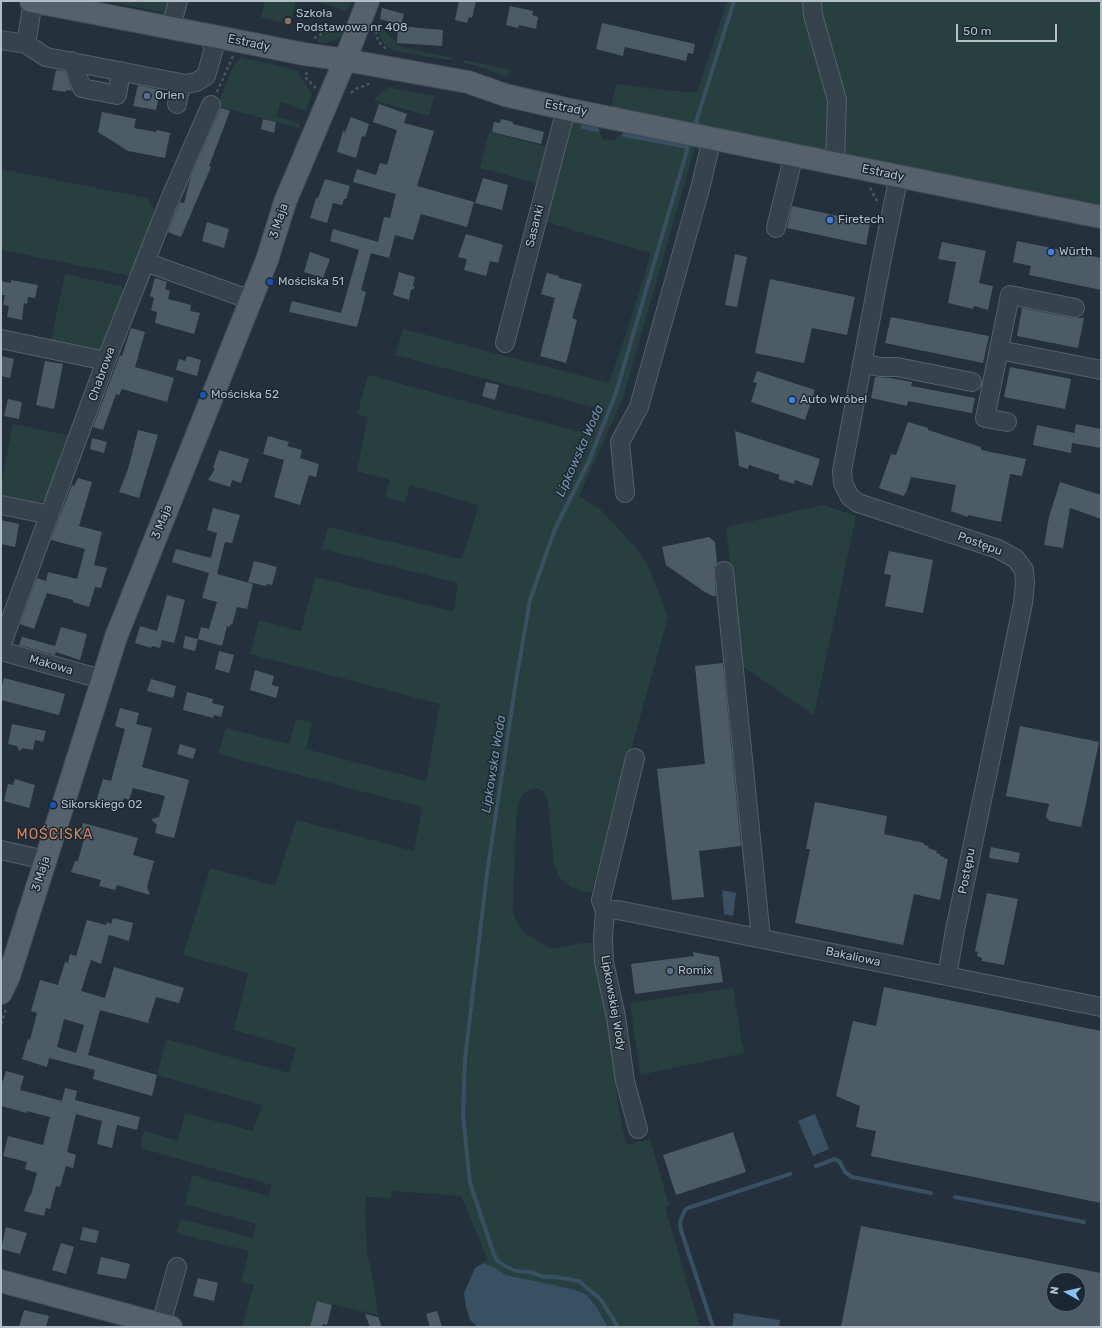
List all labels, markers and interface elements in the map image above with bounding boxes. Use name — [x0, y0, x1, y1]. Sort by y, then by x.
place label: Szkoła Podstawowa nr 408 — [296, 7, 408, 35]
marker: Szkoła Podstawowa nr 408 — [283, 16, 293, 26]
scale bar — [958, 16, 1059, 42]
text: 50 m — [963, 24, 991, 38]
street label: Estrady — [227, 31, 271, 55]
place label: Orlen — [155, 89, 185, 103]
marker: Orlen — [142, 91, 152, 101]
street label: Estrady — [544, 97, 588, 119]
street label: Estrady — [861, 161, 905, 185]
street label: 3 Maja — [267, 202, 291, 240]
street label: Sasanki — [523, 203, 547, 249]
place label: Firetech — [838, 213, 884, 227]
marker: Firetech — [825, 215, 835, 225]
place label: Würth — [1059, 245, 1092, 259]
marker: Würth — [1046, 247, 1056, 257]
place label: Mościska 51 — [278, 275, 344, 289]
marker: Mościska 51 — [265, 277, 275, 287]
street label: Chabrowa — [86, 345, 118, 403]
place label: Mościska 52 — [211, 388, 279, 402]
marker: Mościska 52 — [198, 390, 208, 400]
place label: Auto Wróbel — [800, 393, 867, 407]
marker: Auto Wróbel — [787, 395, 797, 405]
water label: Lipkowska Woda — [553, 403, 607, 499]
street label: 3 Maja — [149, 503, 175, 541]
street label: Postępu — [956, 529, 1004, 559]
street label: Makowa — [27, 652, 75, 678]
water label: Lipkowska Woda — [479, 714, 509, 814]
place label: Sikorskiego 02 — [61, 798, 142, 812]
marker: Sikorskiego 02 — [48, 800, 58, 810]
district label: MOŚCISKA — [17, 827, 93, 843]
street label: Postępu — [956, 847, 978, 895]
street label: 3 Maja — [29, 855, 53, 893]
street label: Bakaliowa — [824, 944, 882, 970]
street label: Lipkowskiej Wody — [598, 954, 628, 1052]
place label: Romix — [678, 964, 713, 978]
marker: Romix — [665, 966, 675, 976]
north arrow — [1046, 1272, 1086, 1312]
text: N — [1048, 1286, 1062, 1295]

